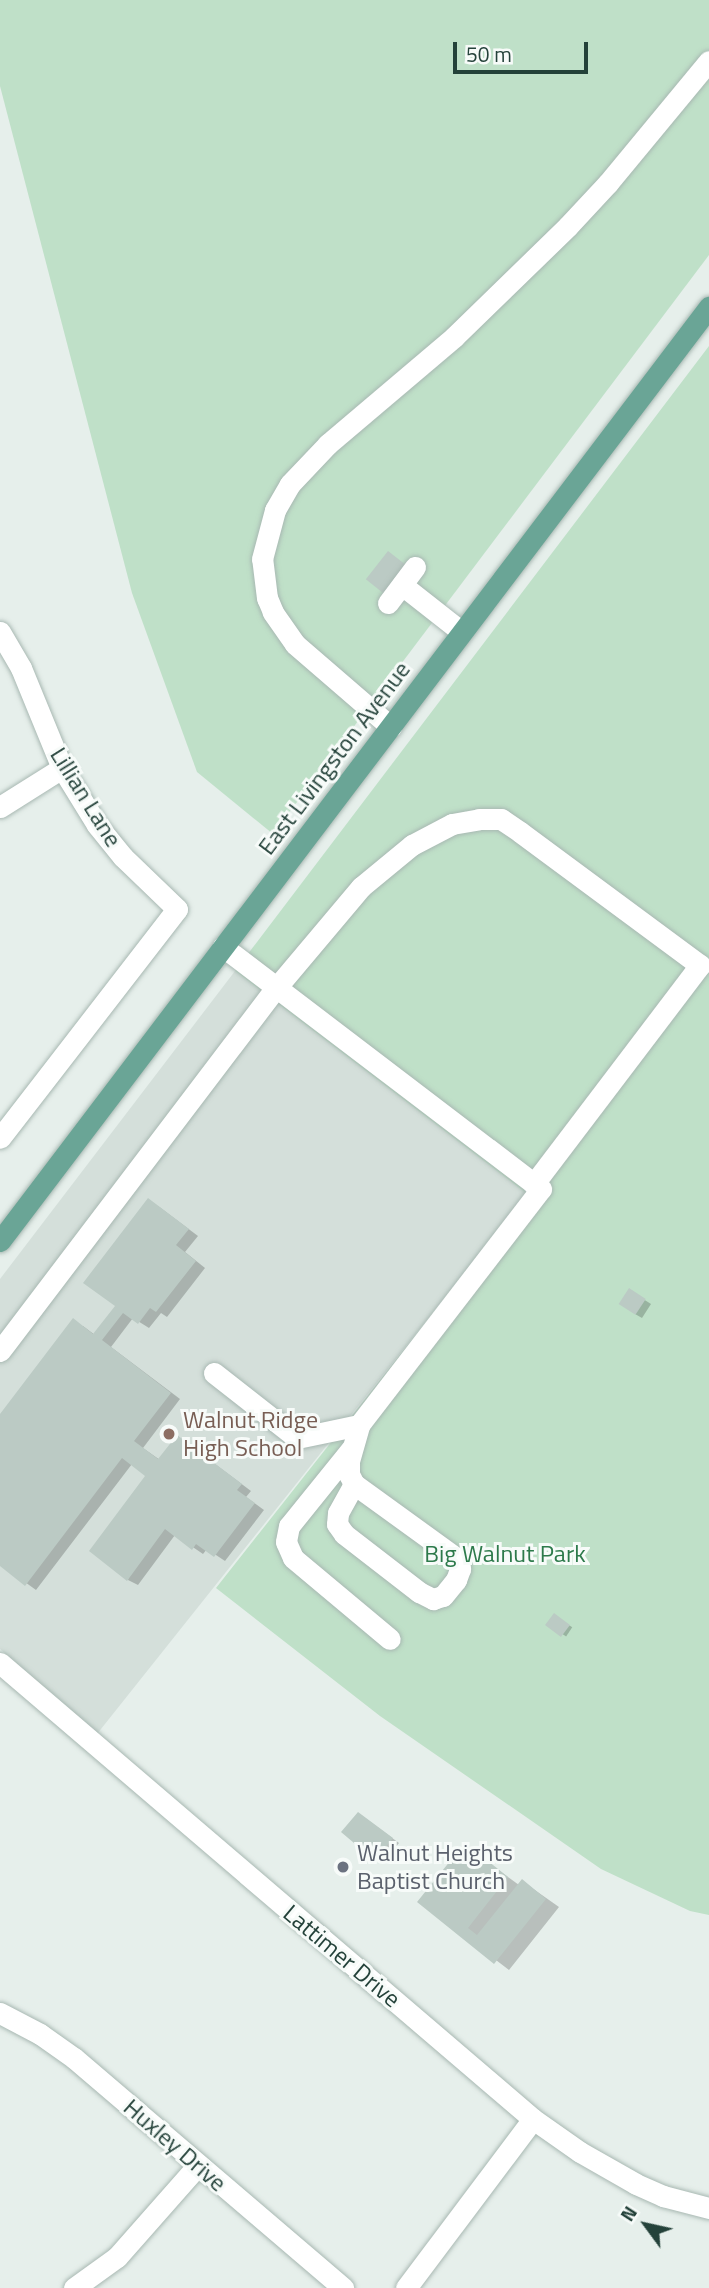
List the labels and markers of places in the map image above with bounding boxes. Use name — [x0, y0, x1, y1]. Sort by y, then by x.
place label: Walnut Ridge High School — [183, 1406, 318, 1462]
marker: Walnut Ridge High School — [161, 1426, 177, 1442]
place label: Walnut Heights Baptist Church — [357, 1839, 513, 1895]
marker: Walnut Heights Baptist Church — [335, 1859, 351, 1875]

